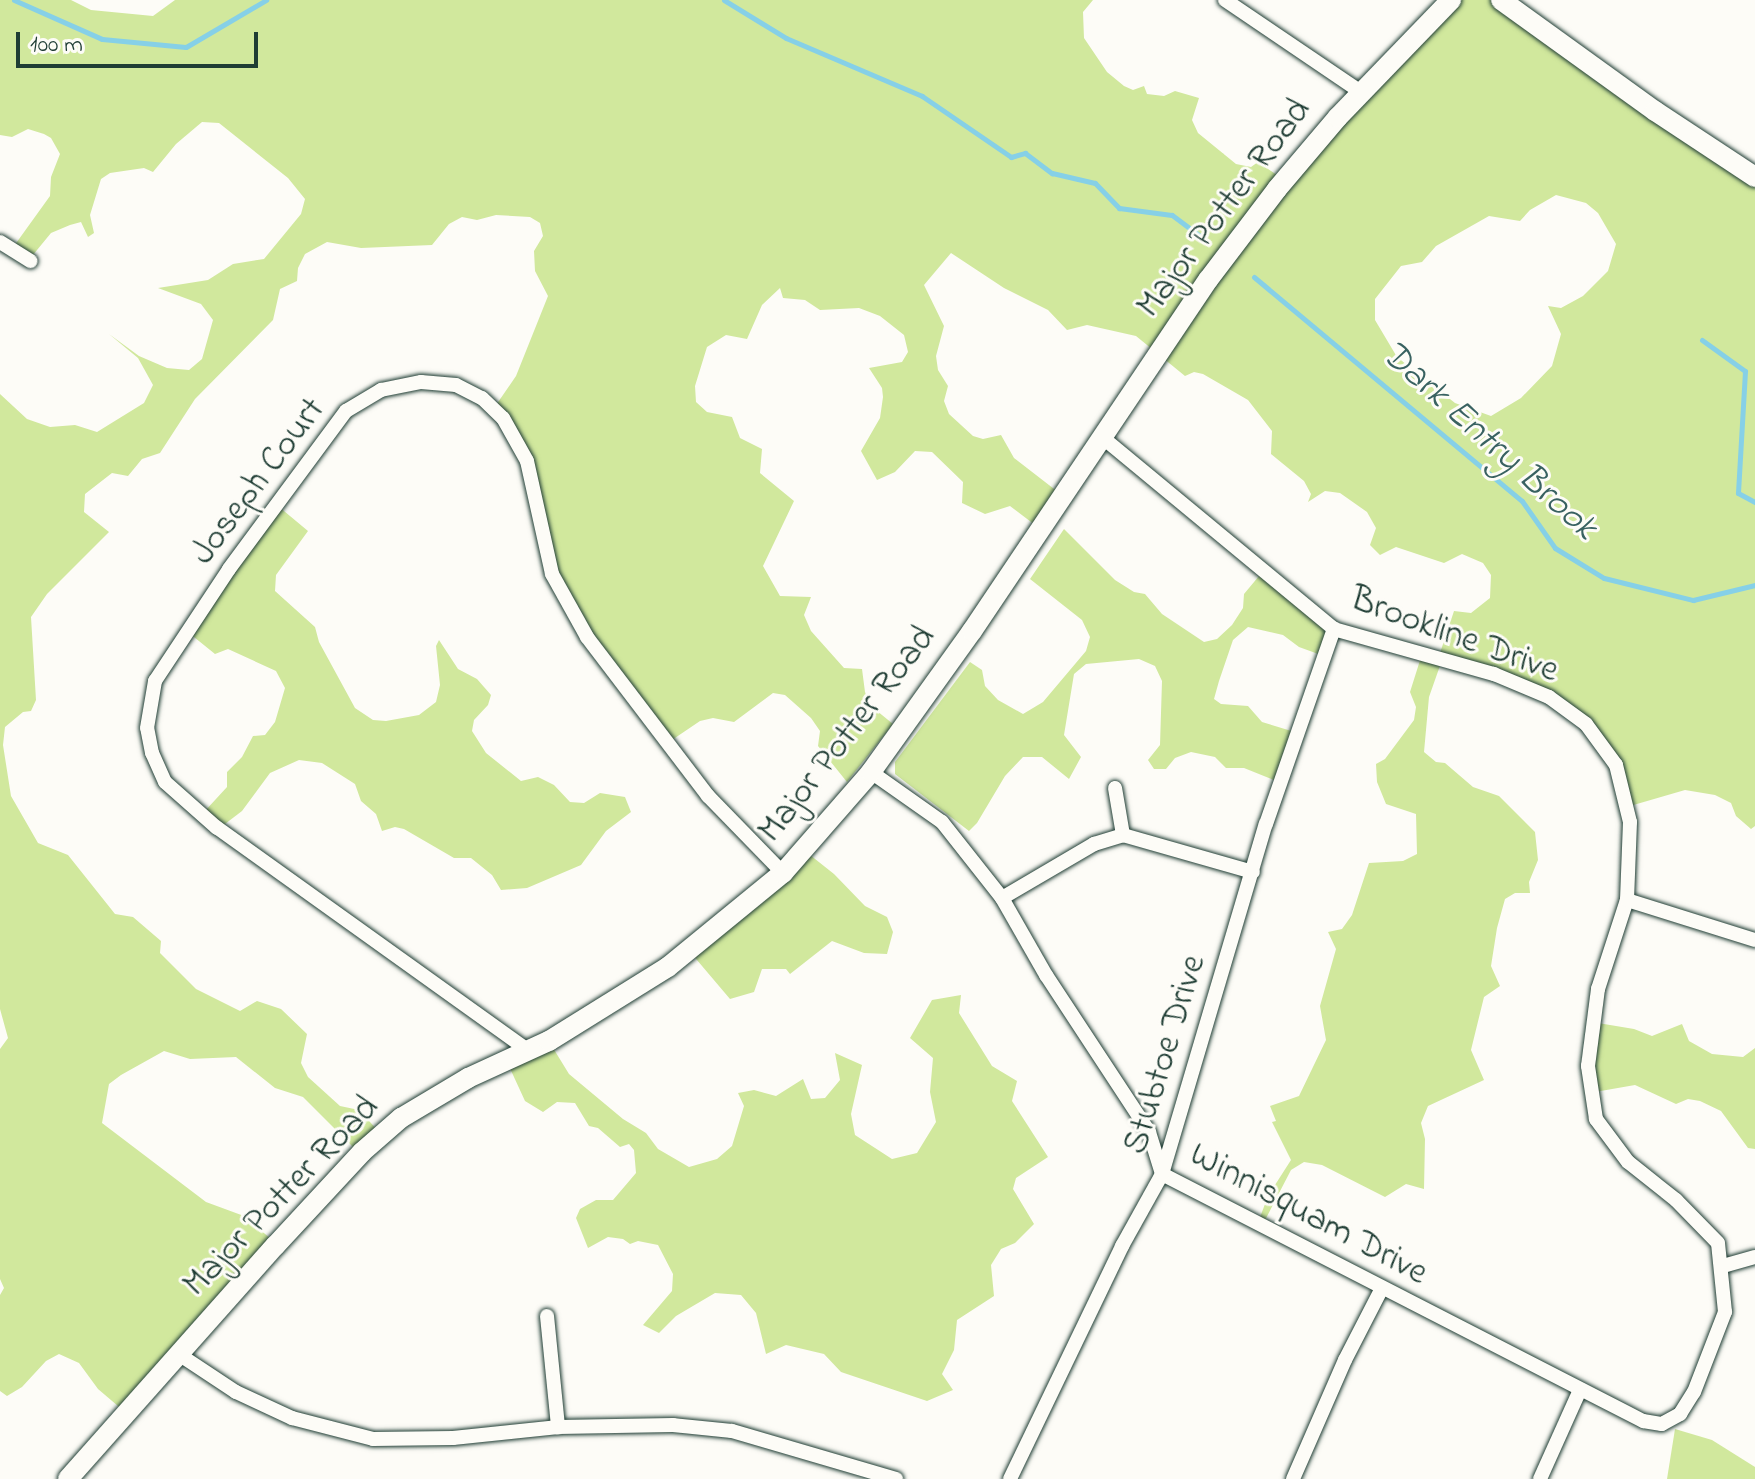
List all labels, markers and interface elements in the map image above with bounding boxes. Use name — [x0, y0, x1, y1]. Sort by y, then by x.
scale bar — [20, 16, 262, 66]
text: 100 m — [30, 28, 83, 63]
street label: Major Potter Road — [1128, 91, 1322, 327]
water label: Dark Entry Brook — [1370, 333, 1606, 551]
street label: Joseph Court — [182, 390, 336, 574]
street label: Brookline Drive — [1344, 578, 1564, 694]
street label: Major Potter Road — [750, 618, 946, 852]
street label: Stubtoe Drive — [1115, 950, 1217, 1160]
street label: Major Potter Road — [175, 1087, 389, 1307]
street label: Winnisquam Drive — [1182, 1134, 1434, 1296]

